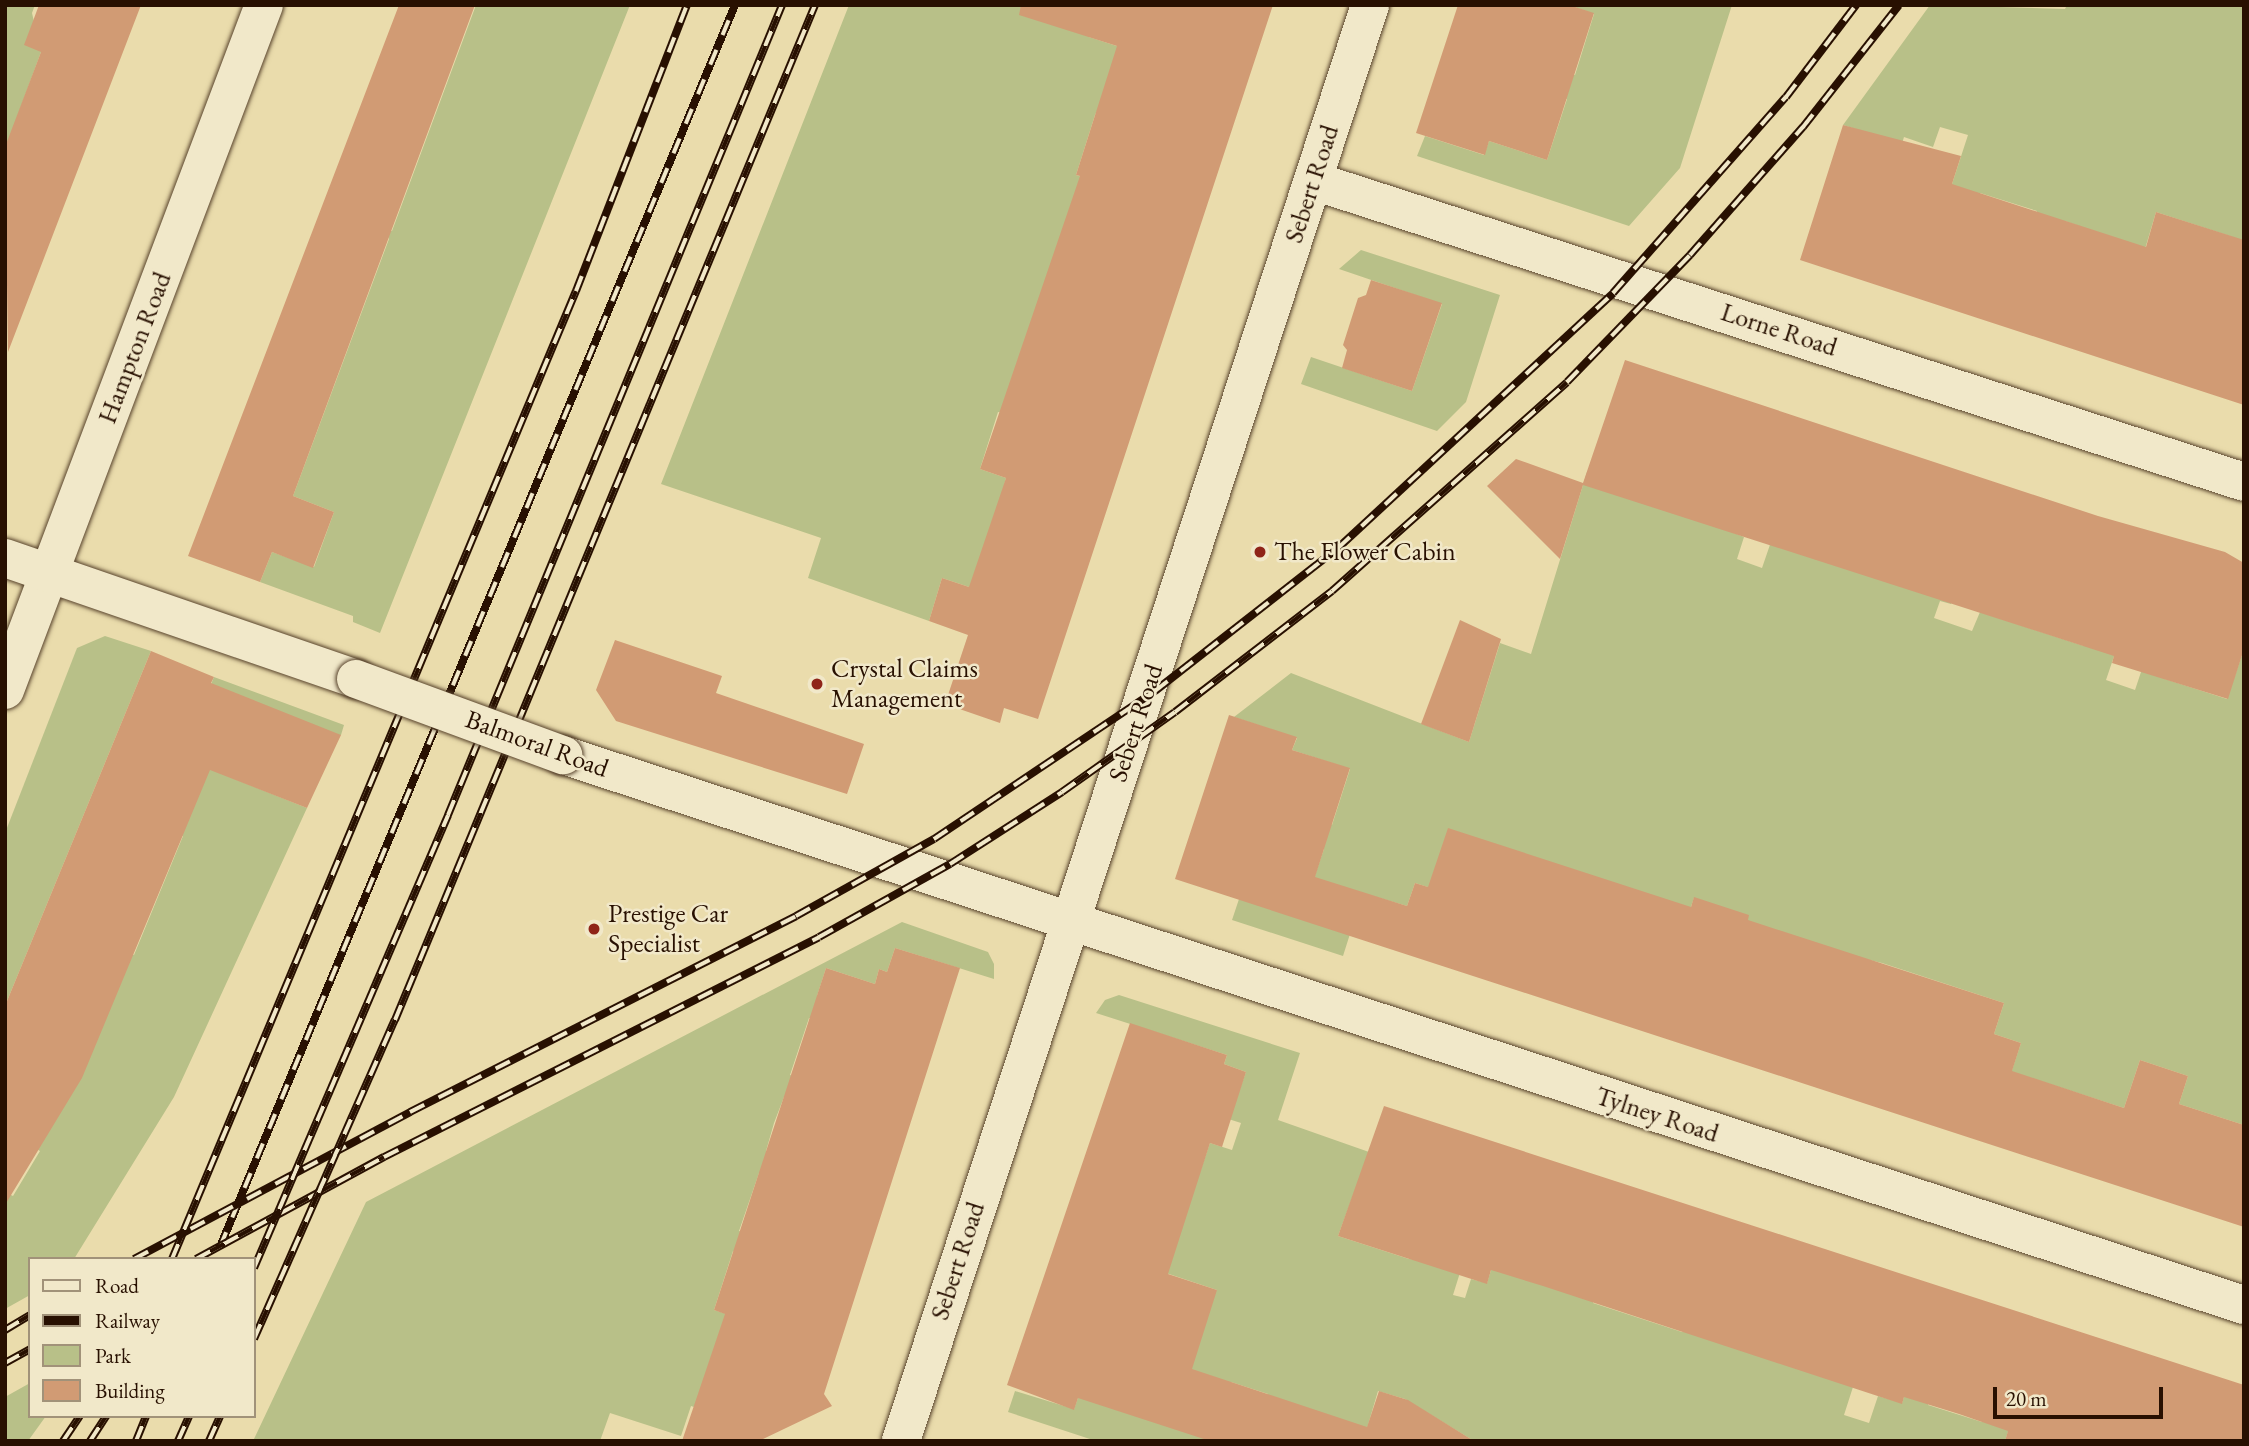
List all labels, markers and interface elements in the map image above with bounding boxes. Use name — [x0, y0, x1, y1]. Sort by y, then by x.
street label: Sebert Road — [1278, 121, 1346, 247]
street label: Hampton Road — [92, 268, 178, 428]
street label: Lorne Road — [1717, 297, 1841, 363]
place label: The Flower Cabin — [1274, 536, 1456, 568]
marker: The Flower Cabin — [1252, 544, 1268, 560]
place label: Crystal Claims Management — [831, 653, 978, 714]
street label: Sebert Road — [1102, 660, 1170, 786]
marker: Crystal Claims Management — [809, 676, 825, 692]
street label: Balmoral Road — [461, 704, 613, 784]
place label: Prestige Car Specialist — [608, 898, 728, 960]
marker: Prestige Car Specialist — [586, 921, 602, 937]
street label: Tylney Road — [1592, 1080, 1722, 1150]
street label: Sebert Road — [924, 1198, 992, 1324]
legend — [28, 1257, 256, 1418]
text: Road — [95, 1272, 139, 1299]
text: Railway — [95, 1307, 160, 1334]
text: Park — [95, 1342, 131, 1369]
scale bar — [1997, 1372, 2167, 1416]
text: Building — [95, 1377, 165, 1404]
text: 20 m — [2006, 1385, 2047, 1412]

